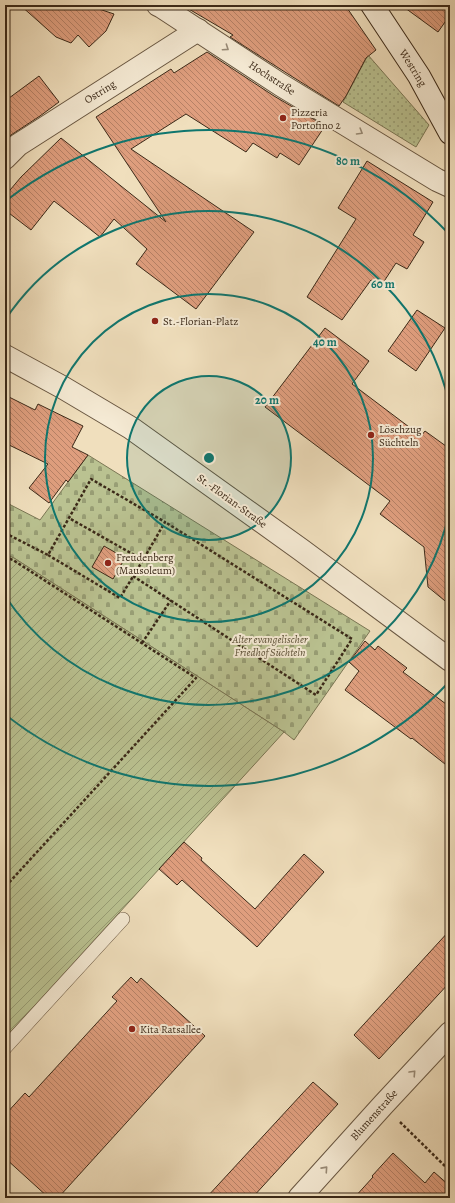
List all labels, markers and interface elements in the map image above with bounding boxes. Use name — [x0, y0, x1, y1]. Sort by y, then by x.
one-way arrow — [222, 43, 229, 51]
street label: Westring — [395, 46, 431, 90]
street label: Hochstraße — [246, 57, 298, 99]
street label: Ostring — [81, 76, 119, 108]
place label: Pizzeria Portofino 2 — [291, 105, 341, 133]
marker: Pizzeria Portofino 2 — [278, 113, 288, 123]
one-way arrow — [356, 128, 363, 135]
text: 80 m — [336, 153, 360, 169]
text: 60 m — [371, 276, 395, 292]
place label: St.-Florian-Platz — [163, 314, 238, 329]
marker: St.-Florian-Platz — [150, 316, 160, 326]
text: 40 m — [313, 334, 337, 350]
text: 20 m — [255, 392, 279, 408]
place label: Löschzug Süchteln — [379, 422, 422, 450]
marker: Löschzug Süchteln — [366, 430, 376, 440]
centre of rings — [202, 451, 216, 465]
street label: St.-Florian-Straße — [194, 470, 270, 532]
place label: Freudenberg (Mausoleum) — [116, 550, 175, 578]
marker: Freudenberg (Mausoleum) — [103, 558, 113, 568]
park label: Alter evangelischer Friedhof Süchteln — [231, 632, 309, 660]
place label: Kita Ratsallee — [140, 1022, 201, 1037]
marker: Kita Ratsallee — [127, 1024, 137, 1034]
one-way arrow — [408, 1070, 416, 1078]
street label: Blumenstraße — [347, 1086, 401, 1144]
one-way arrow — [321, 1166, 328, 1174]

